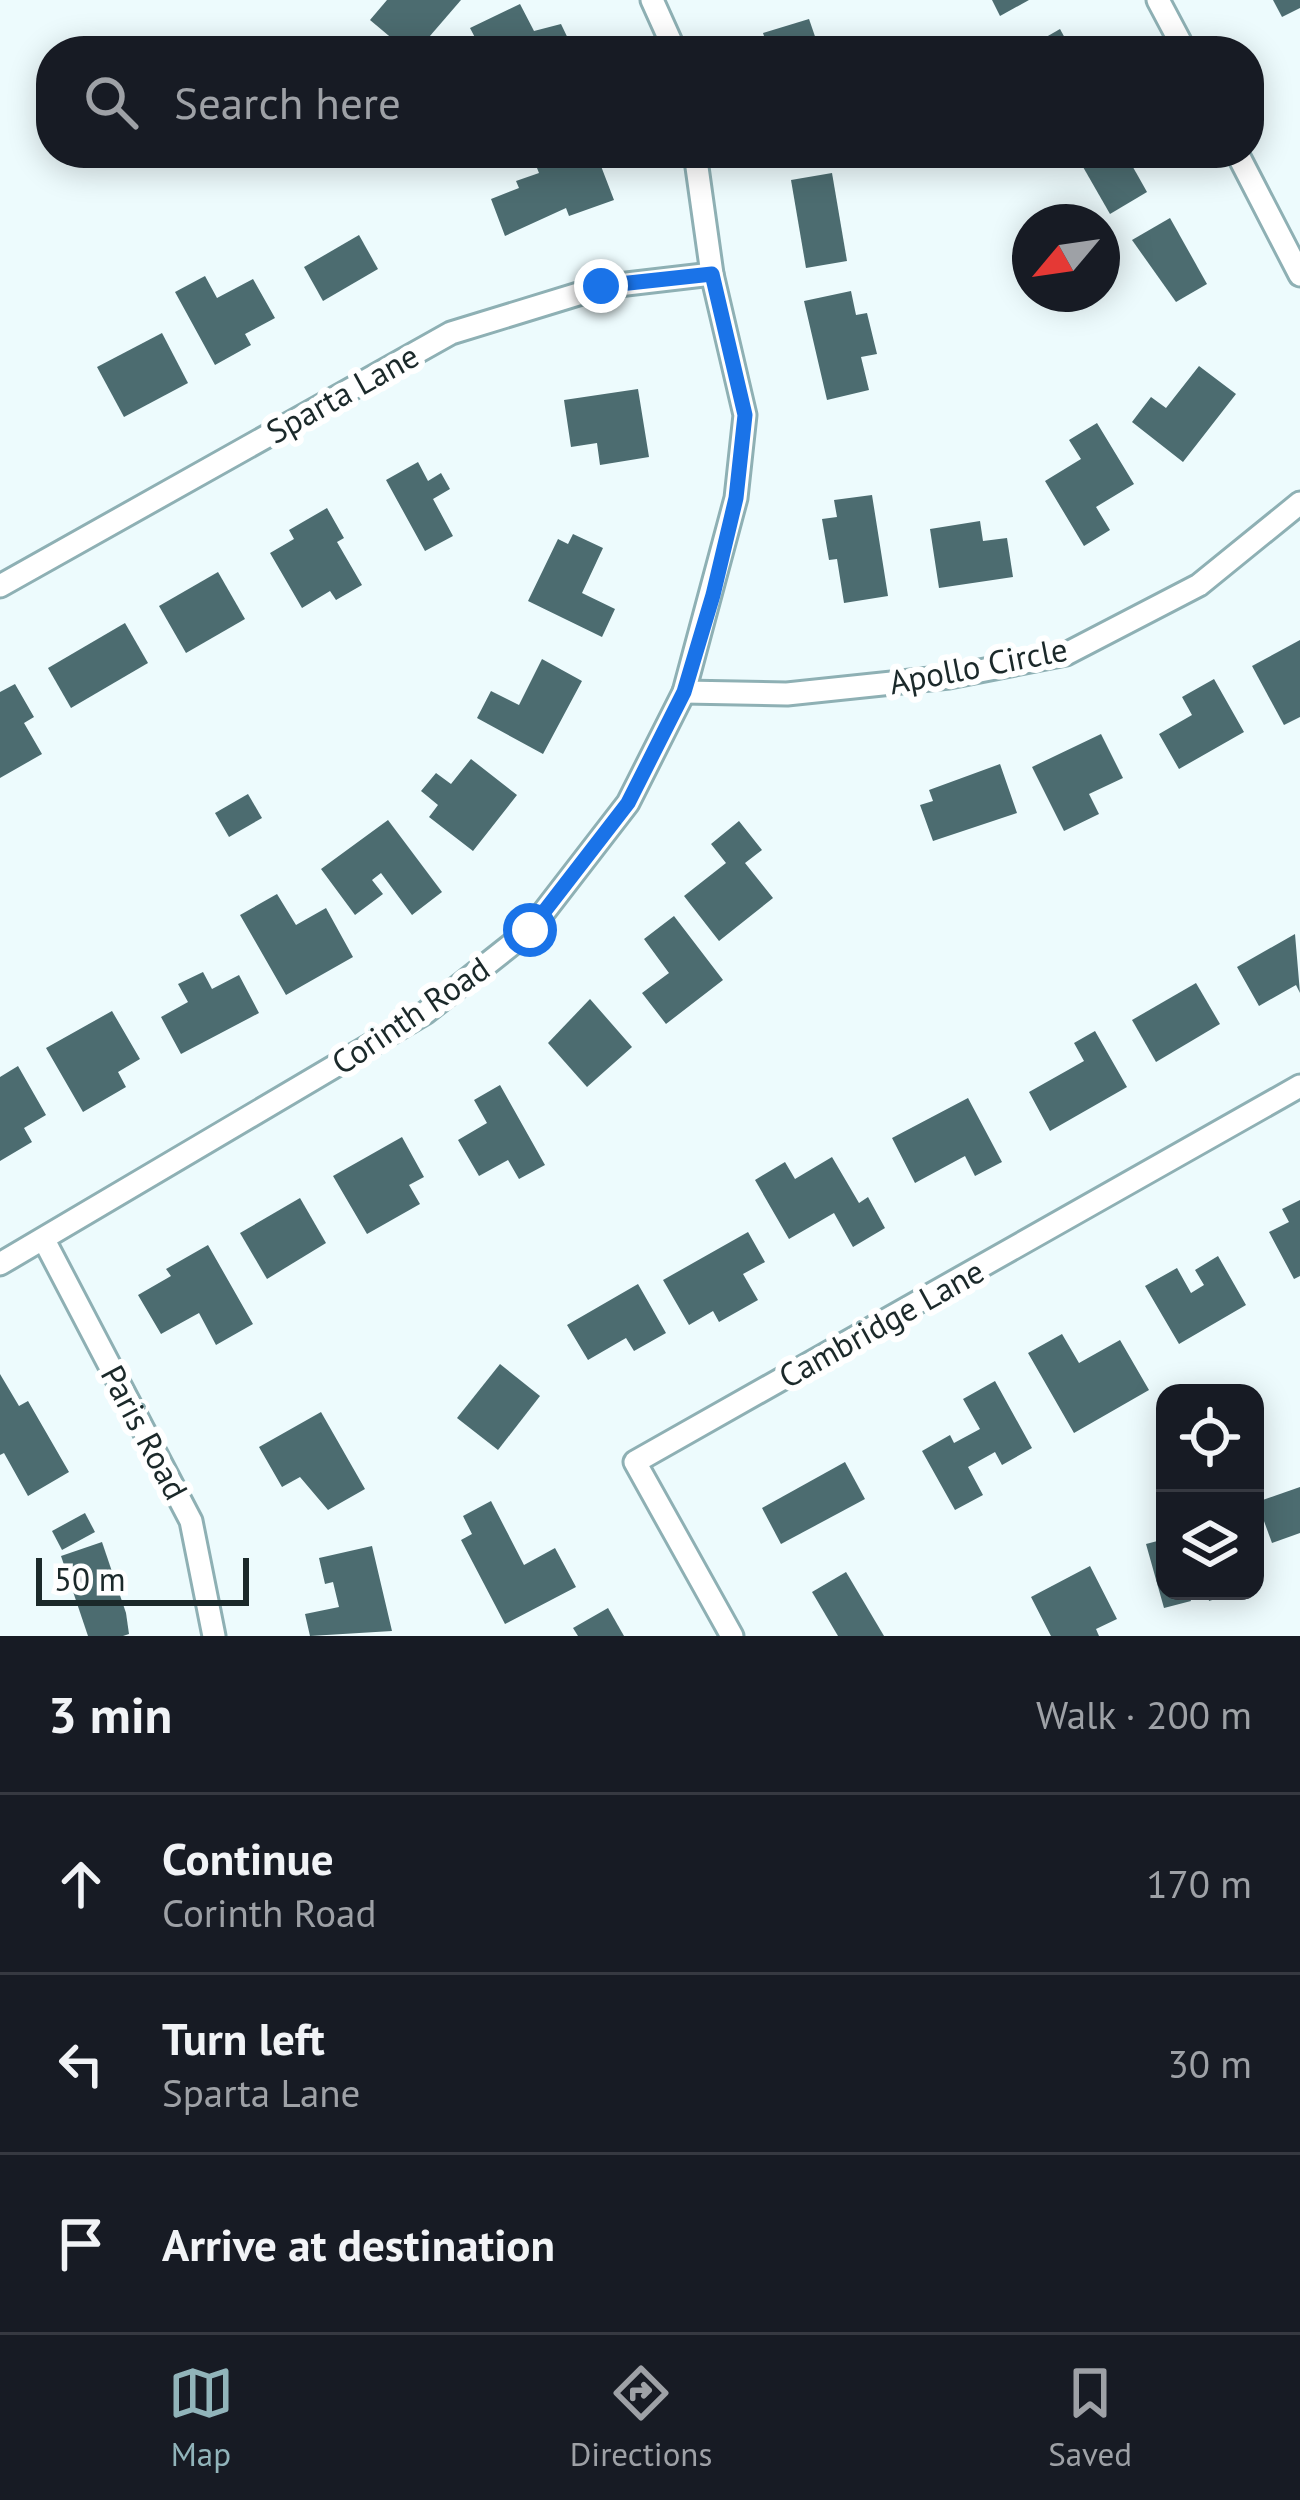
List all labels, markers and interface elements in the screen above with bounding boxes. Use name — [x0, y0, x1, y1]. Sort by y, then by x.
search box — [36, 36, 1264, 168]
icon: search — [78, 69, 144, 135]
text: Search here — [174, 73, 401, 131]
north arrow — [1012, 204, 1120, 312]
route end — [574, 259, 628, 313]
street label: Sparta Lane — [258, 333, 426, 453]
street label: Apollo Circle — [885, 627, 1071, 703]
route start — [503, 903, 557, 957]
street label: Corinth Road — [323, 946, 497, 1084]
street label: Cambridge Lane — [771, 1249, 991, 1397]
street label: Paris Road — [92, 1357, 198, 1507]
map controls — [1156, 1384, 1264, 1600]
button: locate — [1156, 1384, 1264, 1492]
button: layers — [1156, 1492, 1264, 1600]
scale bar — [36, 1552, 249, 1605]
text: 50 m — [54, 1557, 126, 1600]
text: 3 min — [48, 1681, 172, 1747]
text: Walk · 200 m — [1036, 1689, 1252, 1740]
text: Continue — [162, 1829, 334, 1887]
icon: ahead — [48, 1851, 114, 1917]
text: 170 m — [1146, 1858, 1252, 1909]
text: Corinth Road — [162, 1887, 376, 1938]
text: Turn left — [162, 2009, 325, 2067]
icon: left — [48, 2031, 114, 2097]
text: 30 m — [1167, 2038, 1252, 2089]
text: Sparta Lane — [162, 2067, 360, 2118]
icon: arrive — [48, 2211, 114, 2277]
text: Arrive at destination — [162, 2215, 555, 2273]
tab: Map — [168, 2360, 234, 2475]
tab: Directions — [570, 2360, 712, 2475]
tab: Saved — [1048, 2360, 1132, 2475]

